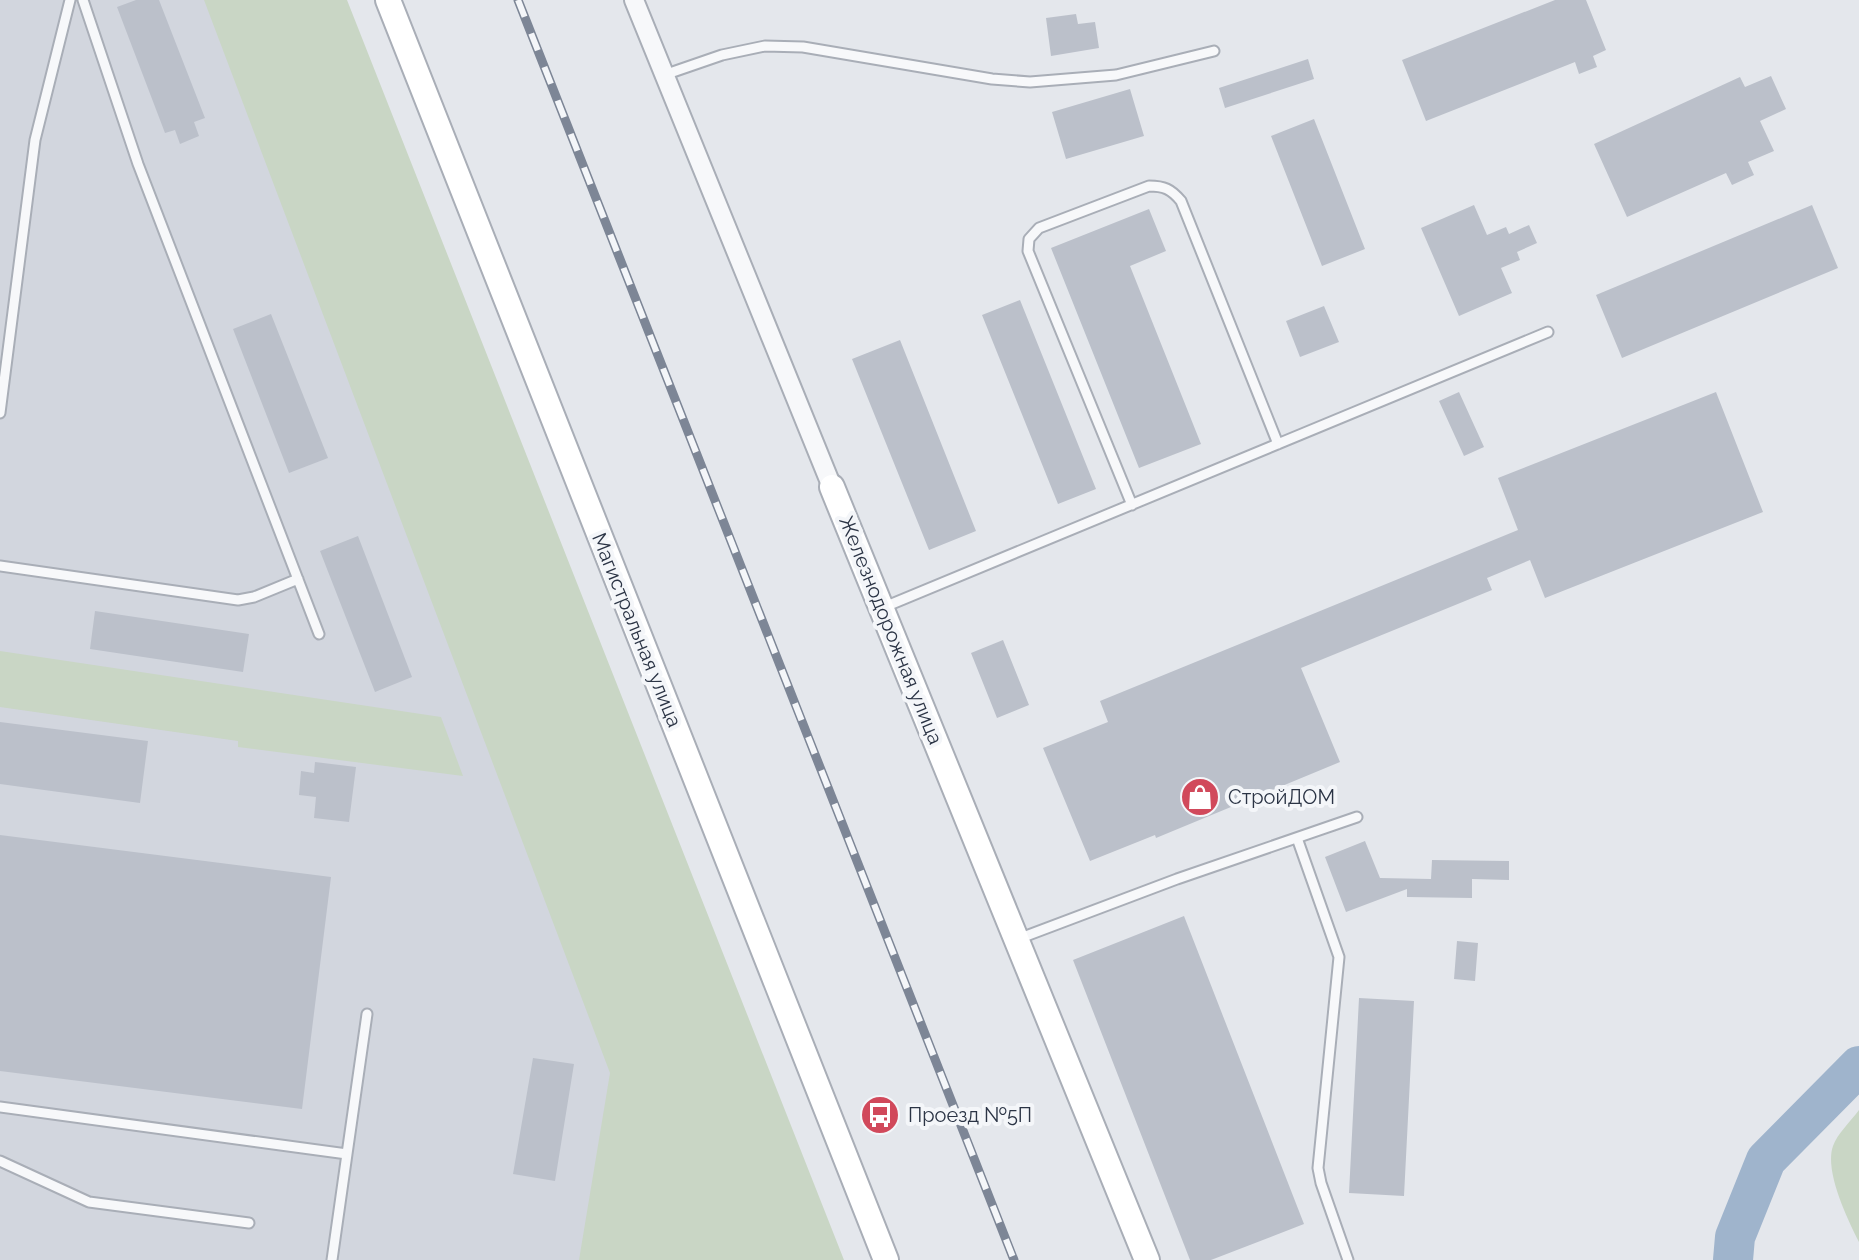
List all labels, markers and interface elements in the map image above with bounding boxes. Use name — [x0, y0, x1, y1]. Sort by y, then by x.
street label: Железнодорожная улица — [834, 512, 948, 748]
street label: Магистральная улица — [587, 529, 687, 731]
shop icon: СтройДОМ — [1179, 776, 1221, 818]
place label: СтройДОМ — [1228, 785, 1335, 809]
bus stop icon: Проезд №5П — [859, 1094, 901, 1136]
place label: Проезд №5П — [908, 1103, 1032, 1127]

